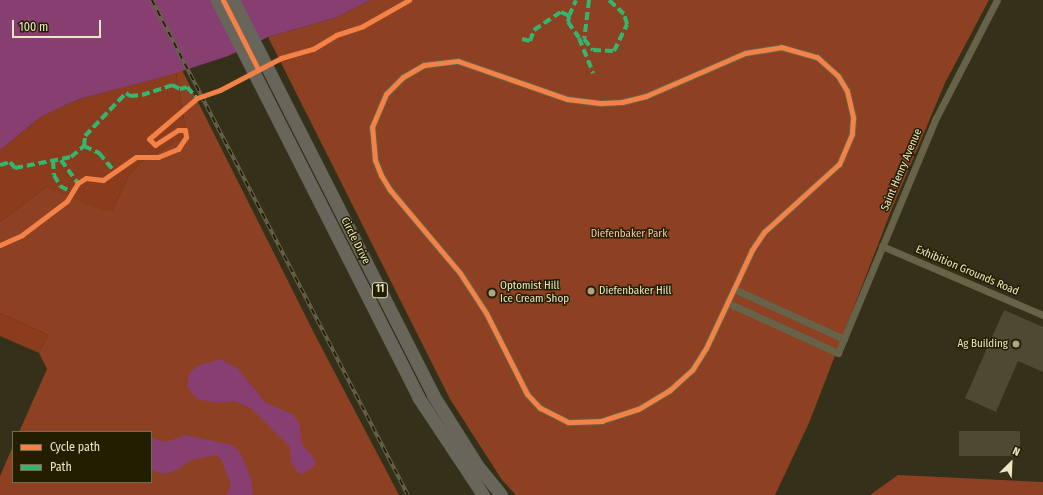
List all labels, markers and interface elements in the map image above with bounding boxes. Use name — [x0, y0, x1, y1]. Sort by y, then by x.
scale bar — [14, 12, 103, 38]
text: 100 m — [19, 20, 48, 34]
street label: Saint Henry Avenue — [879, 127, 925, 213]
street label: Circle Drive — [338, 215, 372, 267]
park label: Diefenbaker Park — [591, 227, 667, 241]
street label: Exhibition Grounds Road — [913, 243, 1021, 299]
place label: Optomist Hill Ice Cream Shop — [500, 280, 569, 306]
road number: 11 — [371, 282, 389, 298]
place label: Diefenbaker Hill — [599, 284, 671, 298]
marker: Diefenbaker Hill — [586, 286, 596, 296]
marker: Optomist Hill Ice Cream Shop — [487, 288, 497, 298]
place label: Ag Building — [957, 337, 1008, 351]
marker: Ag Building — [1011, 339, 1021, 349]
legend — [12, 431, 152, 483]
text: Cycle path — [50, 440, 100, 454]
north arrow — [991, 443, 1031, 483]
text: N — [1010, 444, 1022, 459]
text: Path — [50, 460, 72, 474]

